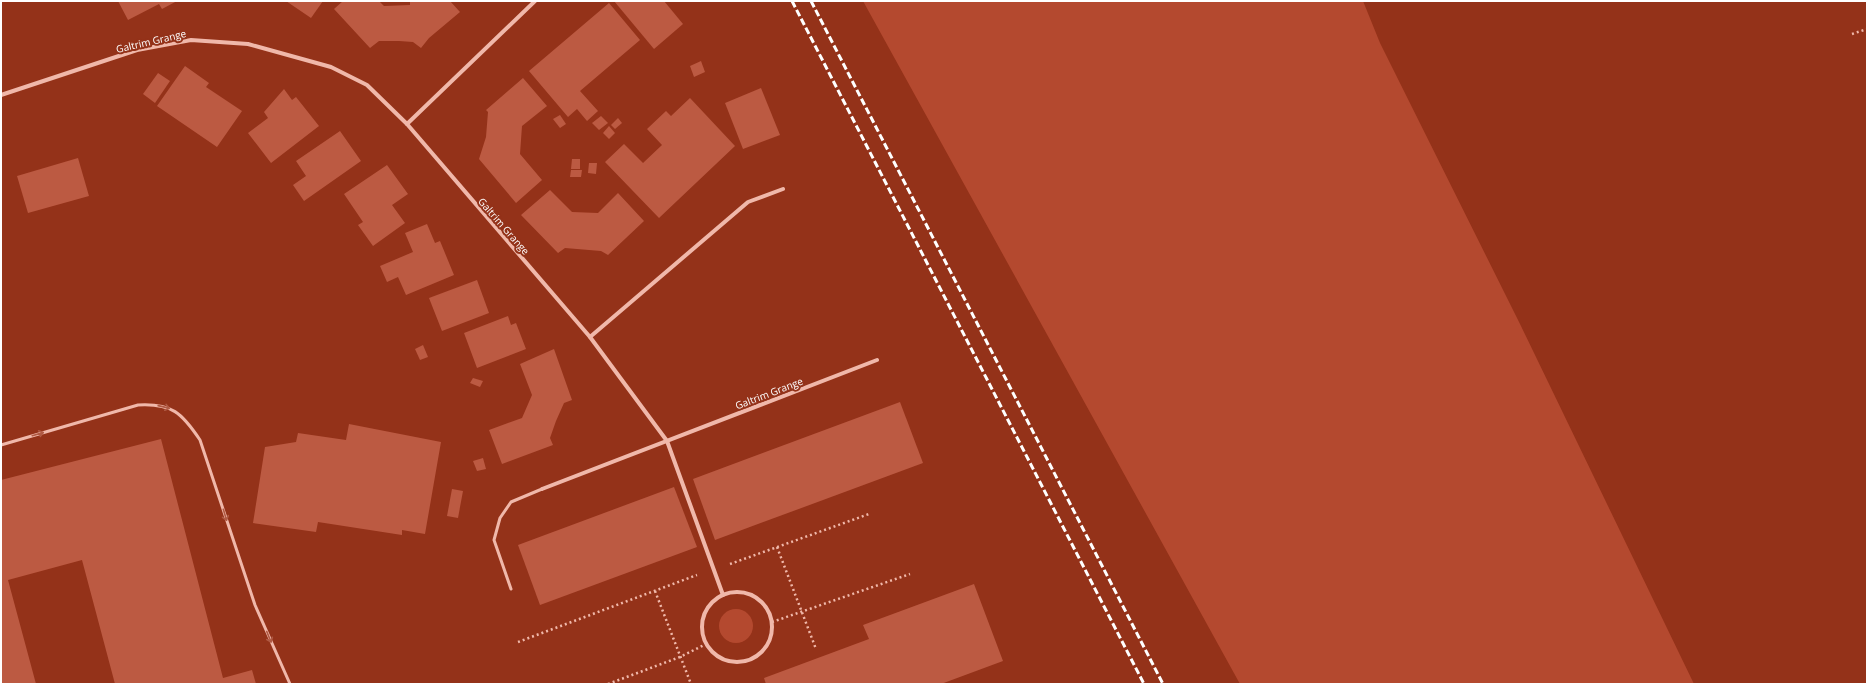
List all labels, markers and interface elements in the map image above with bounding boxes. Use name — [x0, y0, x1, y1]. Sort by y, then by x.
street label: Galtrim Grange — [115, 26, 188, 56]
street label: Galtrim Grange — [475, 194, 533, 258]
street label: Galtrim Grange — [733, 374, 805, 412]
one-way arrow — [157, 403, 170, 411]
one-way arrow — [32, 430, 45, 437]
one-way arrow — [222, 508, 229, 521]
one-way arrow — [266, 631, 273, 643]

